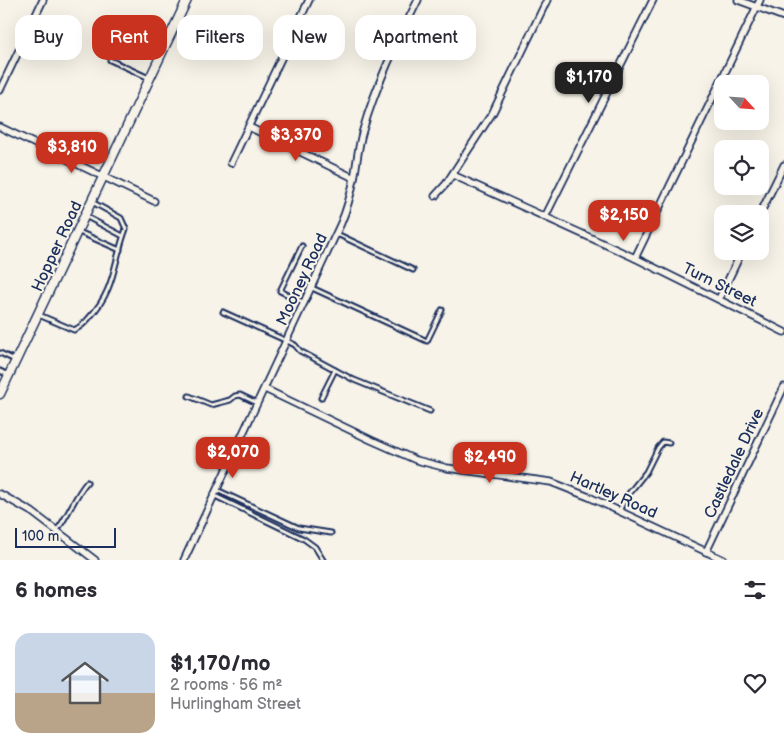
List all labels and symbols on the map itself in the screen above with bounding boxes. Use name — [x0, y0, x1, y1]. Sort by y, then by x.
pin: $1,170 — [548, 62, 630, 104]
north arrow — [714, 75, 769, 130]
pin: $3,370 — [255, 120, 337, 162]
pin: $3,810 — [31, 132, 113, 174]
street label: Hopper Road — [28, 198, 87, 295]
pin: $2,150 — [583, 200, 665, 242]
street label: Mooney Road — [273, 231, 332, 329]
street label: Turn Street — [679, 259, 760, 311]
street label: Castledale Drive — [701, 405, 768, 522]
pin: $2,070 — [192, 436, 274, 479]
pin: $2,490 — [449, 442, 531, 484]
street label: Hartley Road — [567, 468, 660, 523]
scale bar — [15, 525, 116, 548]

